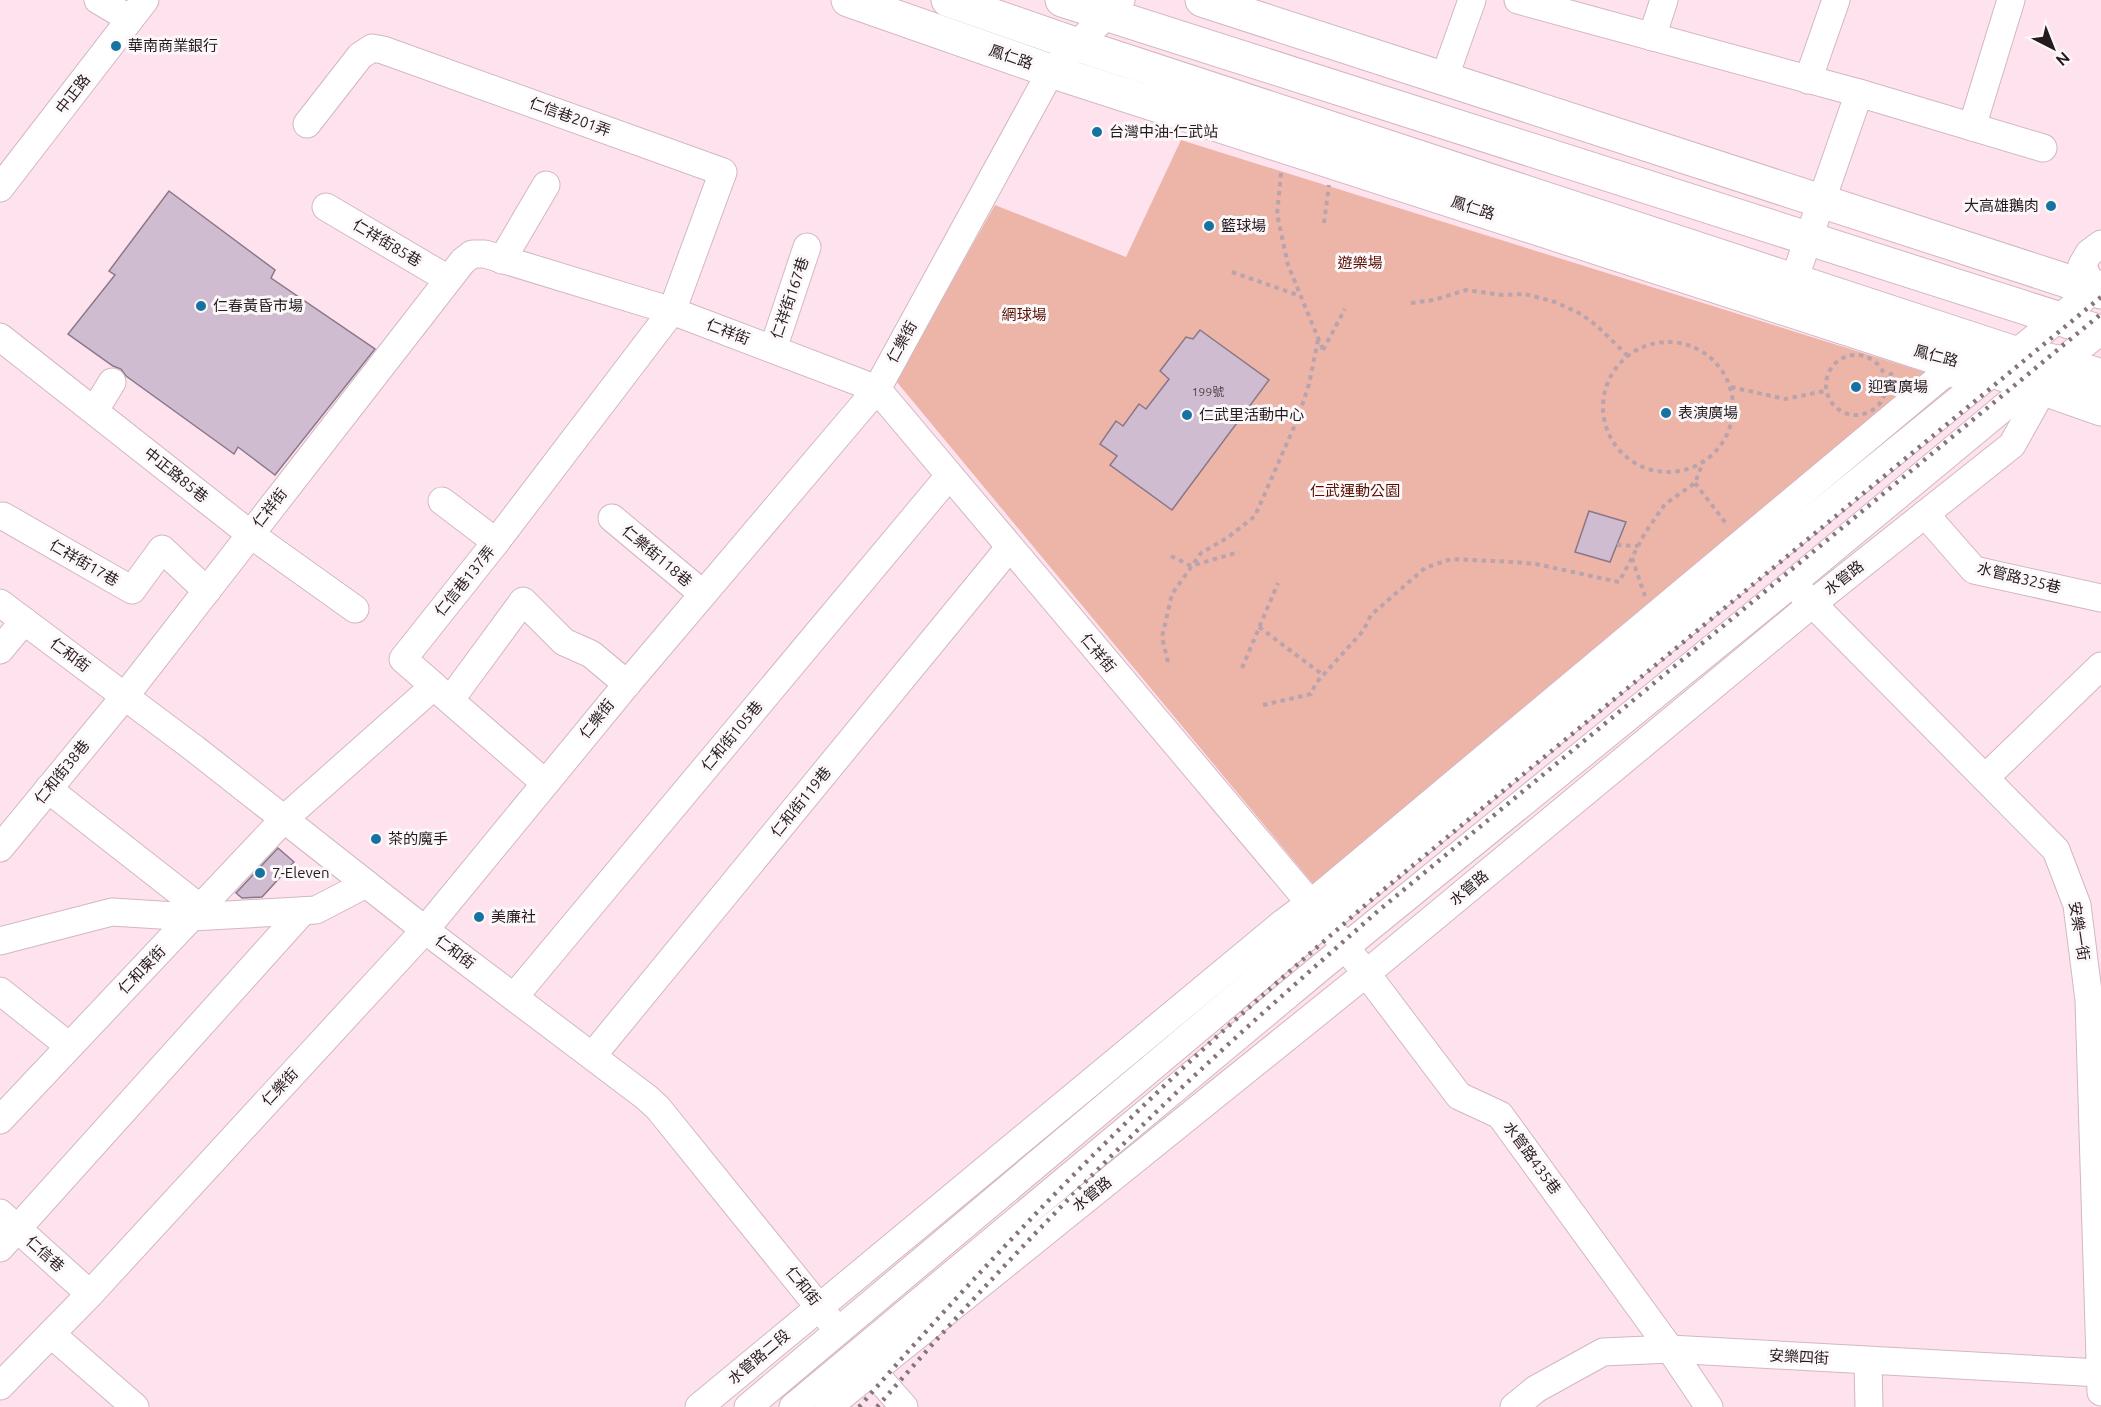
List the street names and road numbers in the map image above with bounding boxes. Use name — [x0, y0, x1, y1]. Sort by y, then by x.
street label: 鳳仁路 — [987, 41, 1035, 72]
street label: 中正路 — [52, 71, 93, 117]
street label: 仁信巷201弄 — [527, 94, 613, 139]
street label: 鳳仁路 — [1449, 192, 1497, 223]
street label: 仁祥街85巷 — [350, 215, 425, 270]
street label: 仁祥街167巷 — [768, 255, 811, 341]
street label: 仁祥街 — [704, 316, 752, 348]
street label: 仁樂街 — [883, 318, 920, 366]
street label: 鳳仁路 — [1912, 341, 1960, 370]
street label: 中正路85巷 — [141, 444, 212, 505]
street label: 仁祥街 — [249, 485, 290, 531]
street label: 仁樂街118巷 — [619, 522, 695, 590]
street label: 仁祥街17巷 — [47, 536, 122, 589]
street label: 仁信巷137弄 — [431, 542, 498, 619]
street label: 水管路 — [1821, 557, 1867, 598]
street label: 水管路325巷 — [1976, 559, 2063, 596]
street label: 仁祥街 — [1077, 630, 1119, 675]
street label: 仁和街 — [47, 634, 93, 675]
street label: 仁樂街 — [576, 696, 617, 742]
street label: 仁和街105巷 — [698, 698, 766, 774]
street label: 仁和街38巷 — [31, 736, 92, 807]
street label: 仁和街119巷 — [767, 763, 834, 840]
street label: 水管路 — [1446, 867, 1491, 909]
street label: 安樂一街 — [2066, 900, 2093, 962]
street label: 仁和街 — [432, 931, 478, 972]
street label: 仁和東街 — [115, 942, 169, 997]
street label: 仁樂街 — [258, 1064, 301, 1109]
street label: 水管路435巷 — [1500, 1118, 1564, 1197]
street label: 水管路 — [1069, 1173, 1115, 1214]
street label: 仁信巷 — [23, 1232, 68, 1275]
street label: 仁和街 — [783, 1263, 824, 1309]
street label: 水管路二段 — [724, 1326, 793, 1387]
street label: 安樂四街 — [1769, 1346, 1829, 1367]

